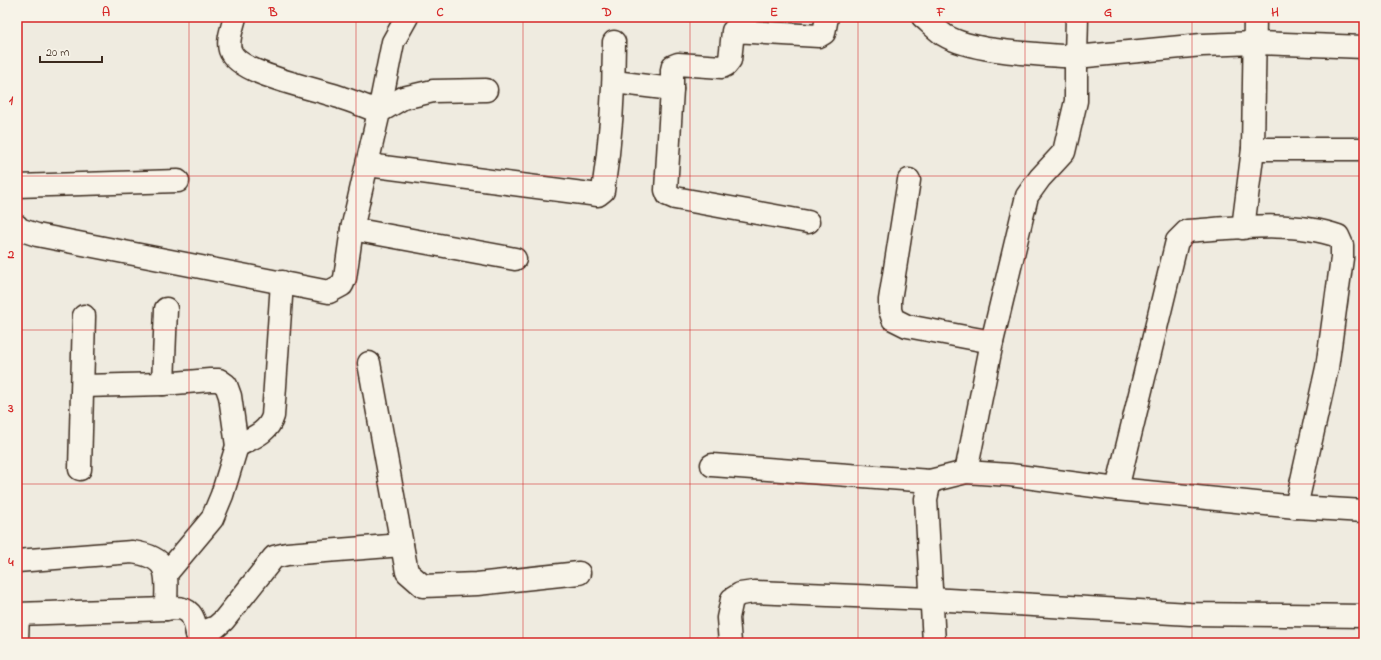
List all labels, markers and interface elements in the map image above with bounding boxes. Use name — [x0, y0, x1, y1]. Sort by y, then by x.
text: A — [102, 3, 110, 22]
text: B — [268, 3, 278, 22]
text: C — [436, 3, 444, 22]
text: D — [601, 3, 612, 22]
text: E — [770, 3, 778, 22]
text: F — [936, 3, 946, 22]
text: G — [1104, 3, 1112, 22]
text: H — [1271, 3, 1279, 22]
scale bar — [40, 38, 102, 64]
text: 20 m — [46, 44, 69, 62]
text: 1 — [9, 91, 14, 110]
text: 2 — [7, 245, 15, 264]
text: 3 — [7, 399, 14, 418]
text: 4 — [7, 553, 14, 572]

